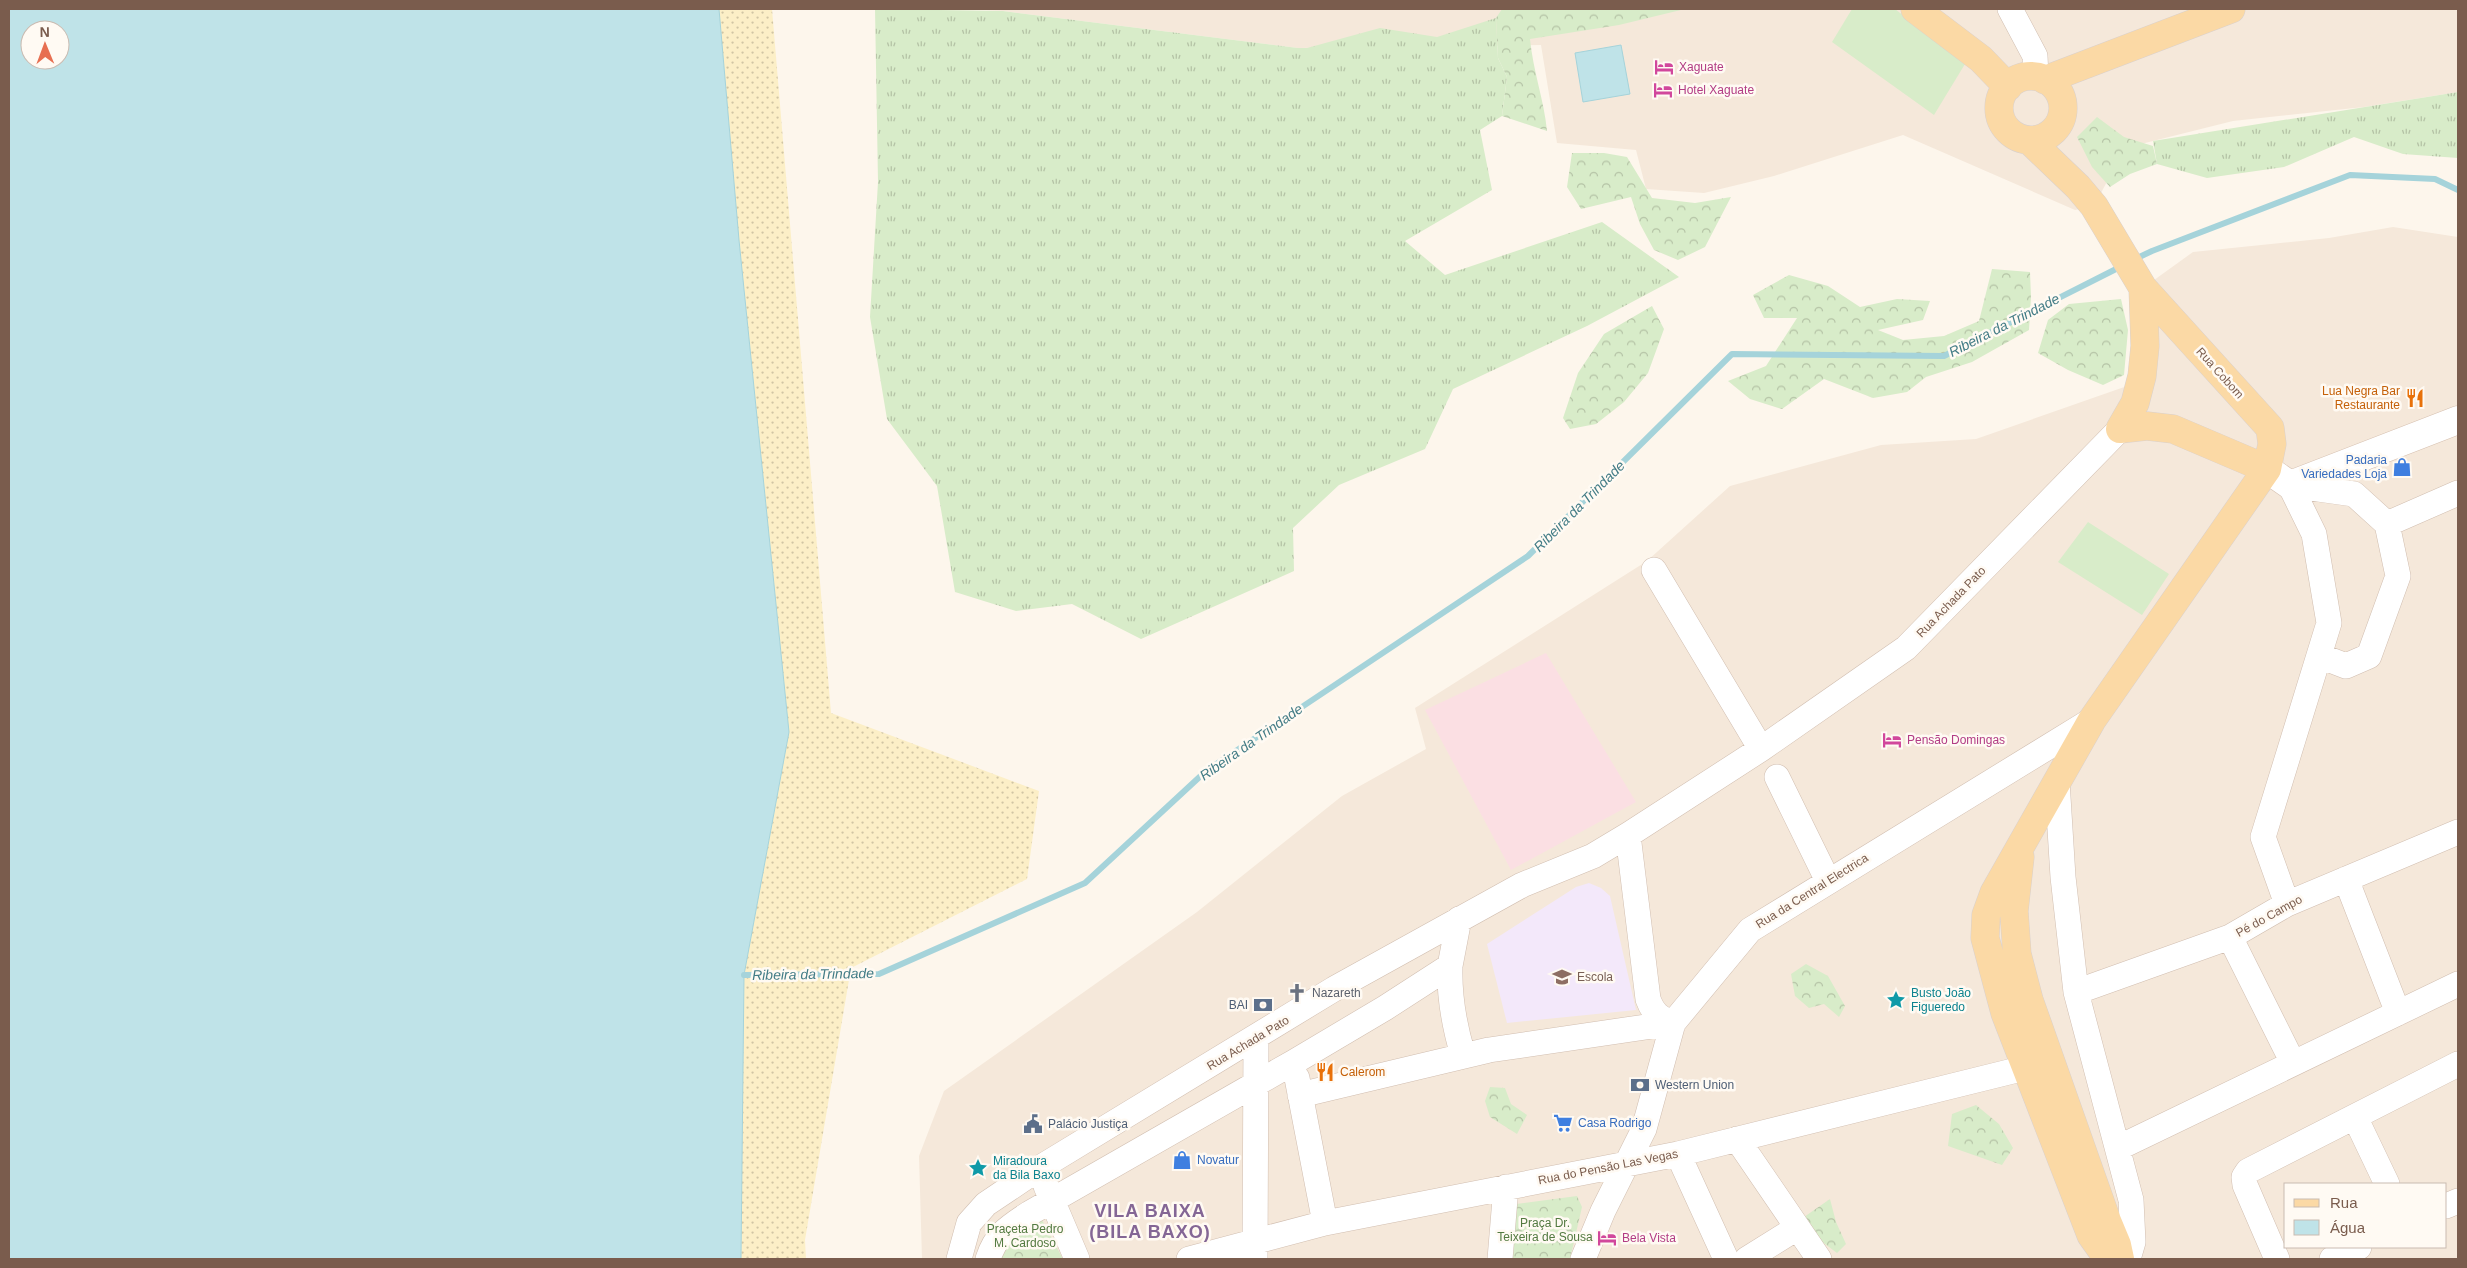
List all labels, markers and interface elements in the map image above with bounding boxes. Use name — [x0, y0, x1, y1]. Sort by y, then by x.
north arrow — [20, 20, 70, 70]
text: N — [40, 24, 50, 40]
hotel icon: Xaguate — [1653, 56, 1675, 78]
place label: Xaguate — [1679, 60, 1724, 74]
hotel icon: Hotel Xaguate — [1652, 79, 1674, 101]
place label: Hotel Xaguate — [1678, 83, 1754, 97]
water label: Ribeira da Trindade — [1946, 290, 2062, 360]
street label: Rua Cobom — [2193, 345, 2247, 401]
place label: Lua Negra Bar Restaurante — [2322, 384, 2400, 412]
restaurant icon: Lua Negra Bar Restaurante — [2404, 387, 2426, 409]
place label: Padaria Variedades Loja — [2301, 453, 2387, 481]
shop icon: Padaria Variedades Loja — [2391, 456, 2413, 478]
water label: Ribeira da Trindade — [1530, 457, 1628, 555]
street label: Rua Achada Pato — [1914, 563, 1989, 640]
water label: Ribeira da Trindade — [1196, 700, 1306, 784]
hotel icon: Pensão Domingas — [1881, 729, 1903, 751]
place label: Pensão Domingas — [1907, 733, 2005, 747]
street label: Rua da Central Electrica — [1753, 850, 1871, 931]
street label: Pé do Campo — [2234, 892, 2305, 940]
water label: Ribeira da Trindade — [752, 965, 874, 983]
school or university icon: Escola — [1551, 966, 1573, 988]
place label: Escola — [1577, 970, 1613, 984]
church icon: Nazareth — [1286, 982, 1308, 1004]
place label: Nazareth — [1312, 986, 1361, 1000]
place label: Busto João Figueredo — [1911, 986, 1971, 1014]
place icon: Busto João Figueredo — [1885, 989, 1907, 1011]
bank icon: BAI — [1252, 994, 1274, 1016]
place label: BAI — [1229, 998, 1248, 1012]
street label: Rua Achada Pato — [1204, 1013, 1292, 1073]
restaurant icon: Calerom — [1314, 1061, 1336, 1083]
place label: Calerom — [1340, 1065, 1385, 1079]
bank icon: Western Union — [1629, 1074, 1651, 1096]
place label: Western Union — [1655, 1078, 1734, 1092]
supermarket icon: Casa Rodrigo — [1552, 1112, 1574, 1134]
public building icon: Palácio Justiça — [1022, 1113, 1044, 1135]
place label: Casa Rodrigo — [1578, 1116, 1652, 1130]
place label: Palácio Justiça — [1048, 1117, 1128, 1131]
street label: Rua do Pensão Las Vegas — [1537, 1147, 1679, 1187]
shop icon: Novatur — [1171, 1149, 1193, 1171]
place label: Novatur — [1197, 1153, 1239, 1167]
place label: Miradoura da Bila Baxo — [993, 1154, 1061, 1182]
place icon: Miradoura da Bila Baxo — [967, 1157, 989, 1179]
legend — [2284, 1183, 2447, 1248]
text: Rua — [2330, 1194, 2358, 1211]
district label: VILA BAIXA (BILA BAXO) — [1089, 1201, 1211, 1242]
park label: Praça Dr. Teixeira de Sousa — [1497, 1216, 1593, 1244]
text: Água — [2330, 1219, 2366, 1236]
park label: Praçeta Pedro M. Cardoso — [987, 1222, 1064, 1250]
hotel icon: Bela Vista — [1596, 1227, 1618, 1249]
place label: Bela Vista — [1622, 1231, 1676, 1245]

